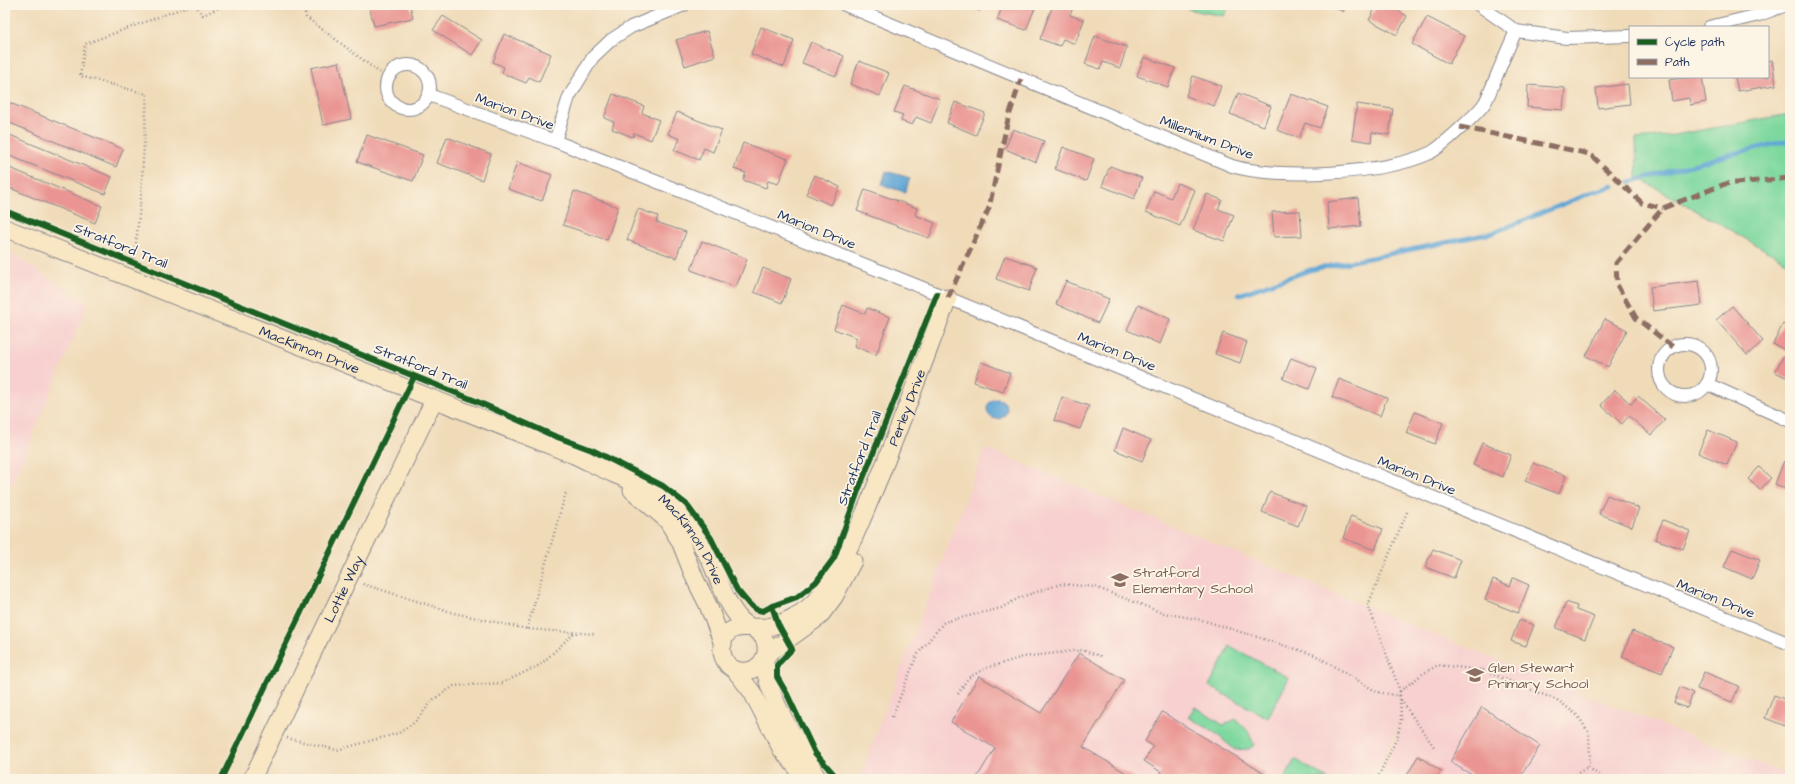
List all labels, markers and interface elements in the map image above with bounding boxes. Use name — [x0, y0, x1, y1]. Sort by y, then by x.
legend — [1629, 26, 1769, 78]
text: Cycle path — [1665, 34, 1724, 52]
text: Path — [1665, 54, 1690, 71]
street label: Marion Drive — [472, 88, 557, 136]
street label: Millennium Drive — [1157, 111, 1257, 165]
street label: Marion Drive — [774, 205, 859, 255]
street label: Stratford Trail — [71, 218, 171, 274]
street label: MacKinnon Drive — [256, 321, 363, 380]
street label: Marion Drive — [1074, 327, 1159, 377]
street label: Stratford Trail — [371, 339, 471, 395]
street label: Perley Drive — [884, 366, 931, 449]
street label: Stratford Trail — [833, 408, 887, 509]
street label: Marion Drive — [1374, 451, 1459, 501]
street label: MacKinnon Drive — [654, 490, 728, 588]
street label: Lottie Way — [320, 552, 369, 626]
place label: Stratford Elementary School — [1133, 563, 1253, 599]
school or university icon: Stratford Elementary School — [1110, 570, 1130, 590]
street label: Marion Drive — [1673, 574, 1758, 624]
place label: Glen Stewart Primary School — [1488, 658, 1589, 694]
school or university icon: Glen Stewart Primary School — [1465, 665, 1485, 685]

